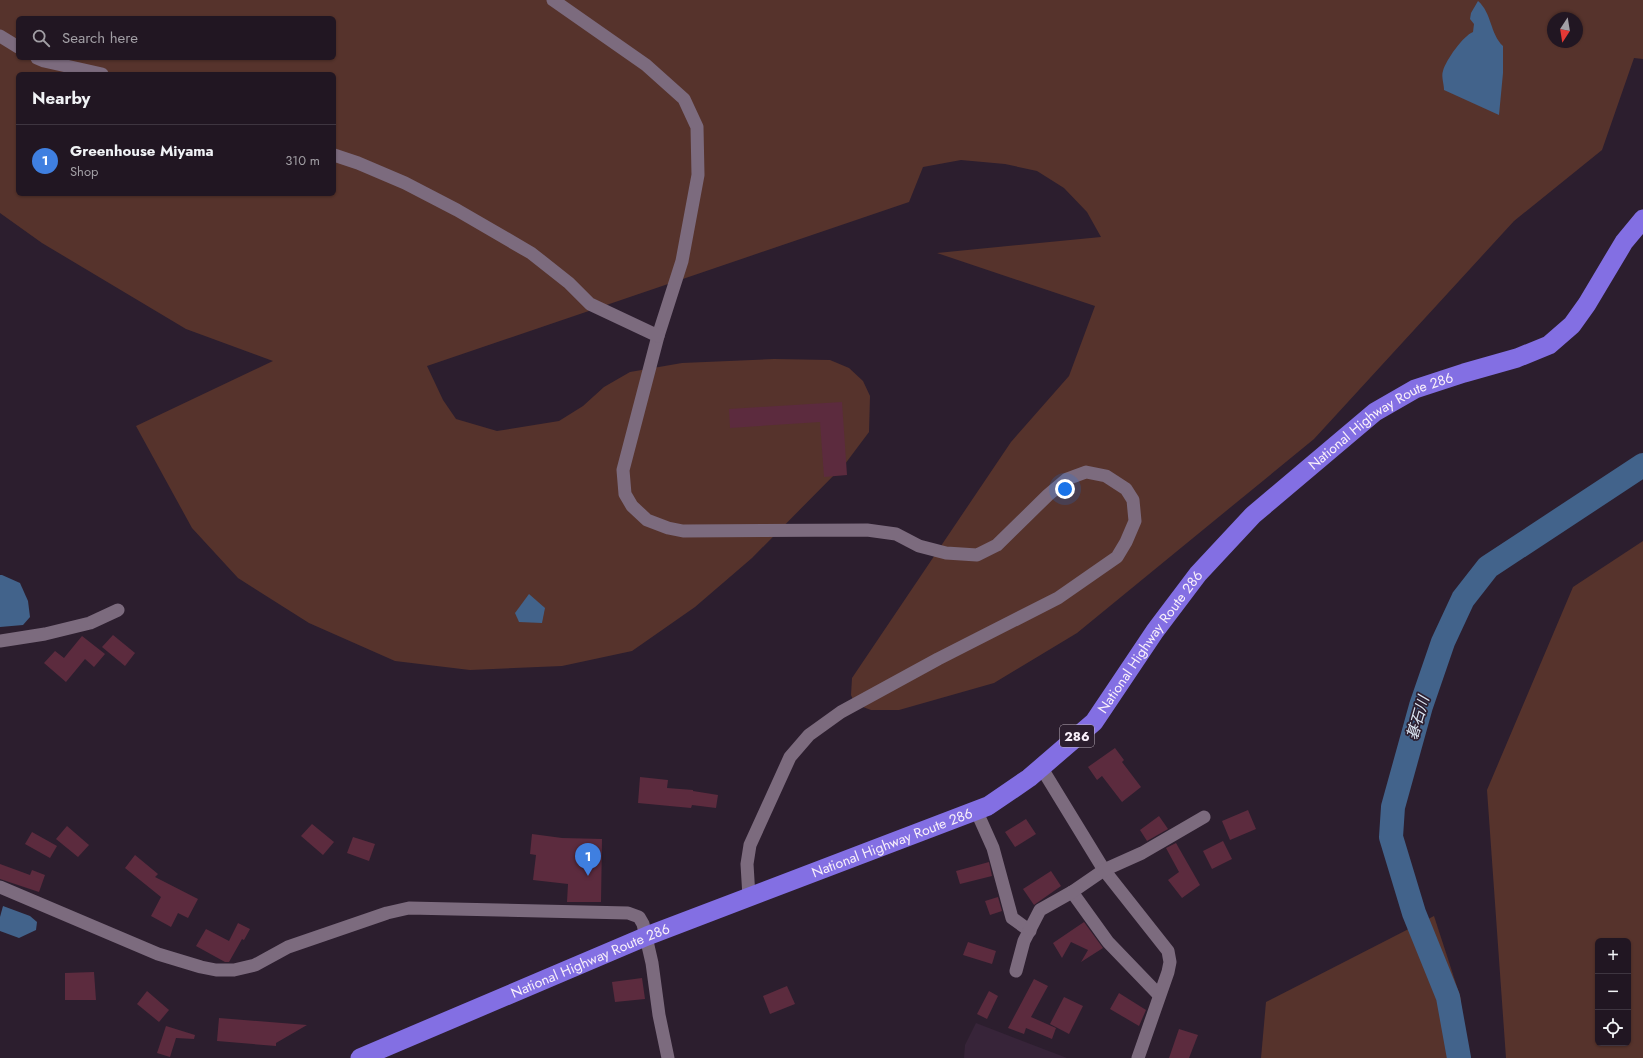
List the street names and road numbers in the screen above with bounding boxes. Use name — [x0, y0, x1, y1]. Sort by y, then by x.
street label: National Highway Route 286 — [1304, 367, 1456, 474]
street label: National Highway Route 286 — [1093, 566, 1207, 717]
road number: 286 — [1060, 725, 1094, 747]
street label: National Highway Route 286 — [809, 803, 975, 882]
street label: National Highway Route 286 — [508, 918, 672, 1003]

